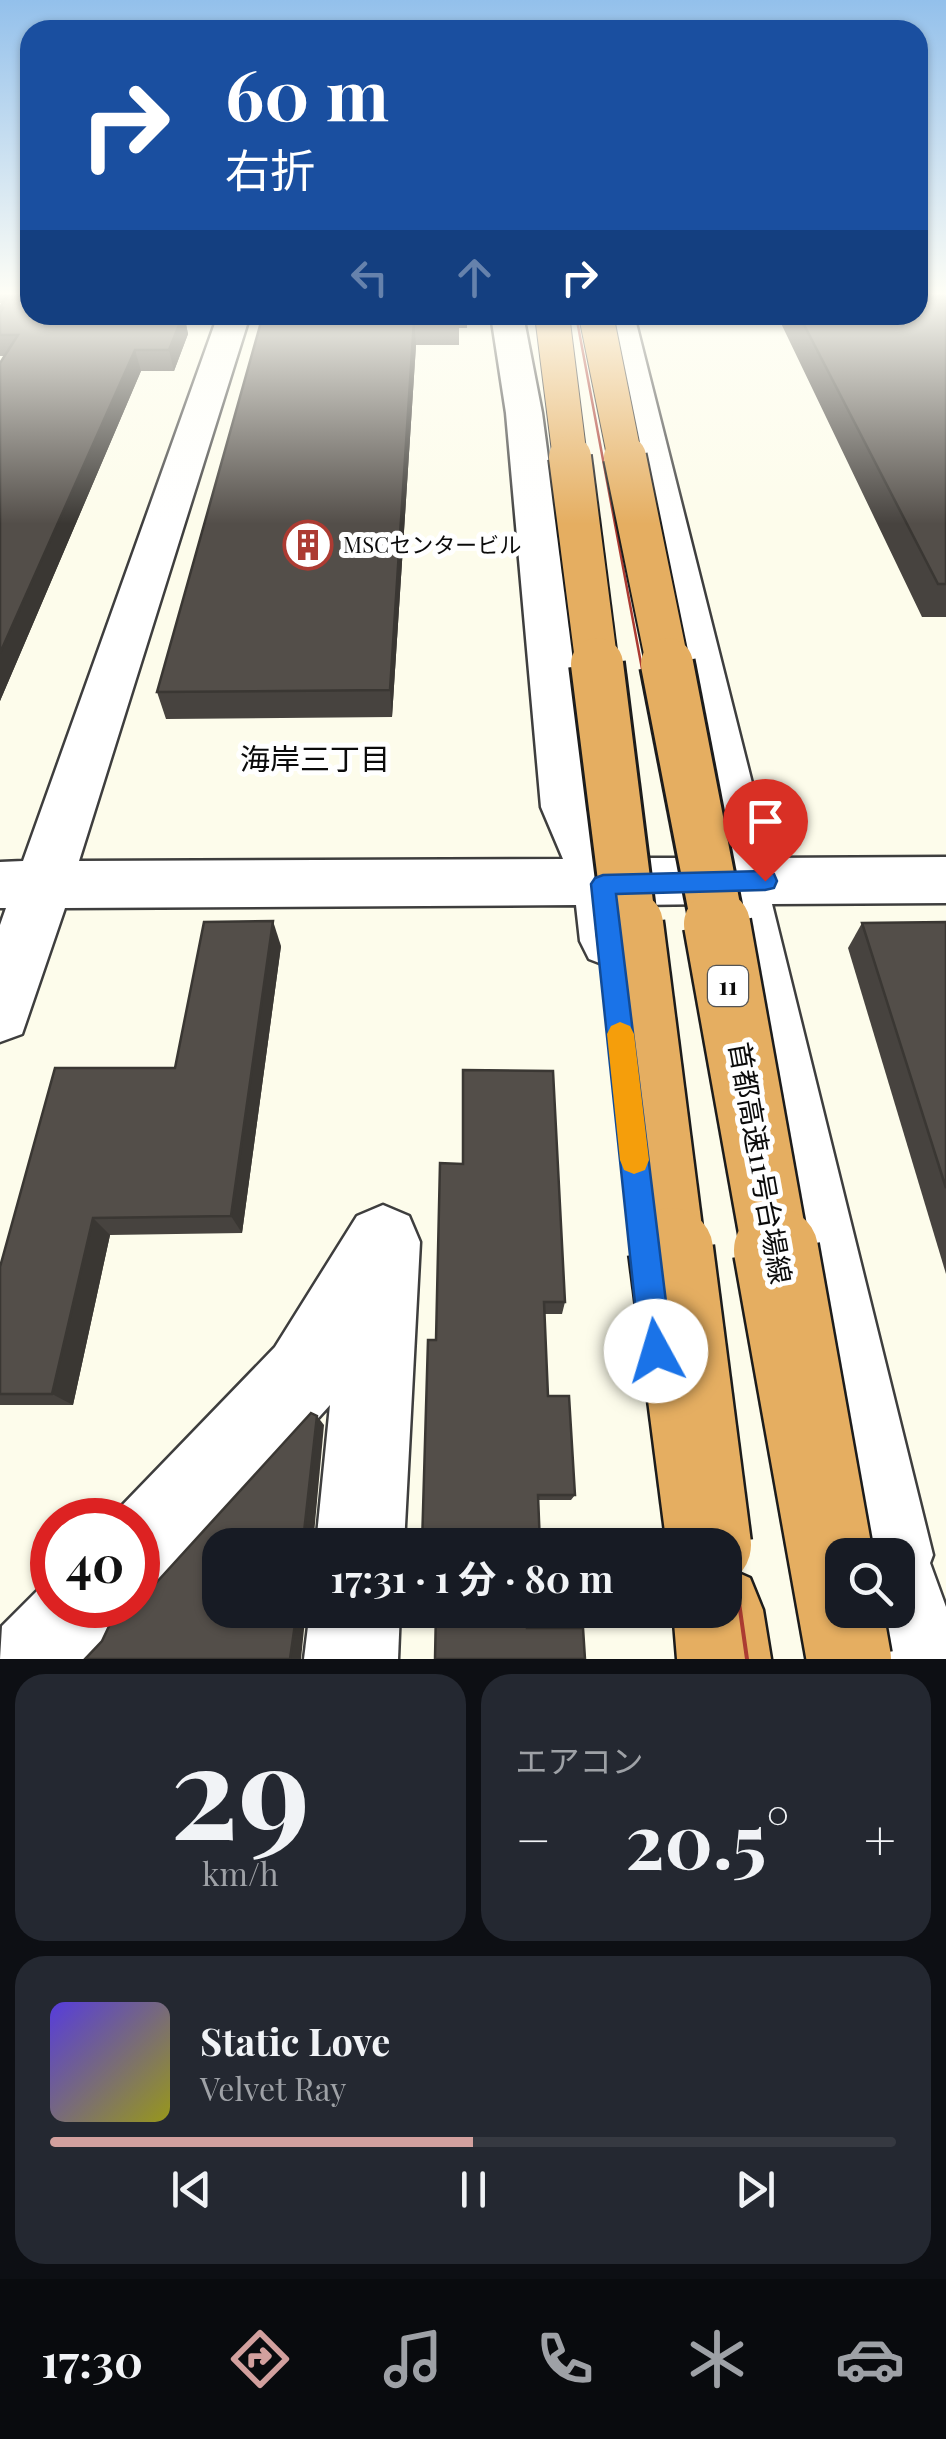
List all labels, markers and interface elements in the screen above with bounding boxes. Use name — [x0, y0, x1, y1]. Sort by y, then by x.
text: 60 m — [225, 45, 389, 139]
icon: right — [60, 60, 190, 190]
text: 右折 — [225, 138, 315, 198]
icon: left — [342, 250, 397, 305]
icon: ahead — [447, 250, 502, 305]
icon: right — [552, 250, 607, 305]
building icon: MSCセンタービル — [282, 519, 334, 571]
place label: MSCセンタービル — [343, 529, 521, 559]
district label: 海岸三丁目 — [240, 738, 390, 778]
pin — [723, 779, 808, 882]
icon: arrive — [738, 794, 793, 849]
road number: 11 — [708, 966, 748, 1006]
street label: 首都高速11号台場線 — [722, 1039, 801, 1286]
position arrow — [604, 1299, 708, 1403]
speed limit sign: 40 — [30, 1498, 160, 1628]
map controls — [825, 1538, 915, 1628]
button: search — [825, 1538, 915, 1628]
text: 17:31 · 1 分 · 80 m — [331, 1552, 614, 1603]
text: 29 — [170, 1699, 310, 1873]
text: エアコン — [516, 1738, 644, 1781]
text: 20.5° — [625, 1788, 790, 1888]
text: − — [516, 1801, 551, 1875]
text: + — [864, 1801, 896, 1875]
text: km/h — [202, 1851, 279, 1894]
text: Static Love — [200, 2015, 390, 2066]
text: Velvet Ray — [200, 2066, 347, 2109]
icon: previous — [164, 2162, 219, 2217]
icon: pause — [446, 2162, 501, 2217]
icon: next — [728, 2162, 783, 2217]
icon: directions — [225, 2324, 295, 2394]
icon: music — [378, 2324, 448, 2394]
icon: phone — [530, 2324, 600, 2394]
icon: climate — [682, 2324, 752, 2394]
icon: car — [835, 2324, 905, 2394]
text: 17:30 — [41, 2329, 143, 2389]

